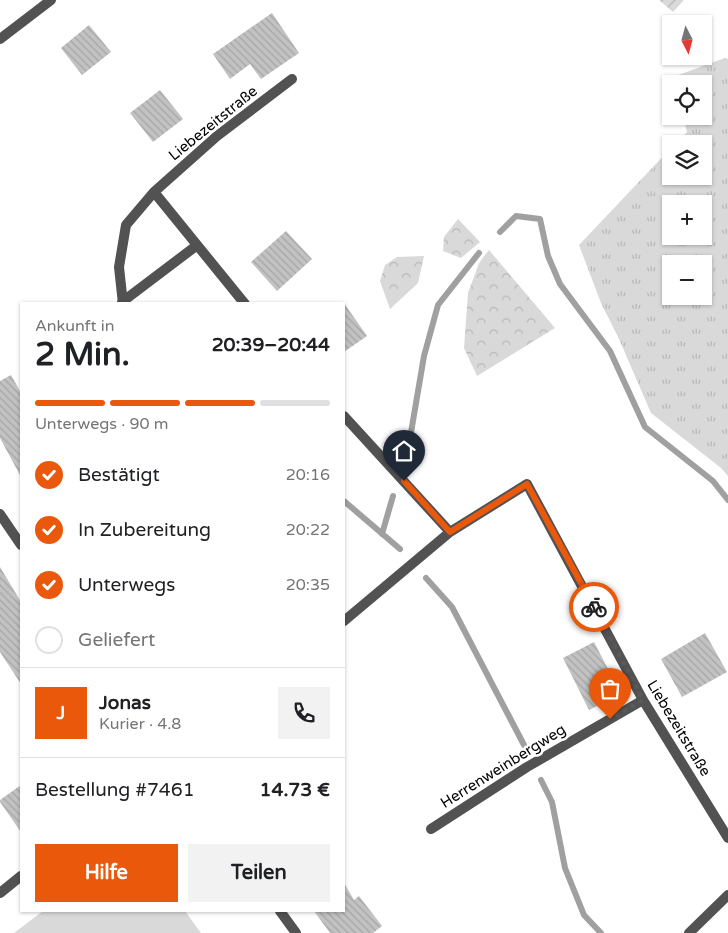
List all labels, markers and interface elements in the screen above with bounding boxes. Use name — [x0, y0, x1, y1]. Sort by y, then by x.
north arrow — [662, 15, 712, 65]
map controls — [662, 15, 712, 305]
button: locate — [662, 75, 712, 125]
street label: Liebezeitstraße — [165, 82, 261, 164]
button: layers — [662, 135, 712, 185]
button: + — [662, 195, 712, 245]
button: − — [662, 255, 712, 305]
text: Ankunft in — [35, 316, 115, 336]
text: 20:39–20:44 — [212, 334, 330, 356]
text: 2 Min. — [35, 336, 130, 374]
text: Unterwegs · 90 m — [35, 414, 168, 434]
pin — [383, 430, 425, 481]
icon: home — [390, 437, 418, 465]
icon: check — [35, 461, 63, 489]
text: Bestätigt — [78, 464, 160, 486]
text: 20:16 — [286, 465, 330, 485]
icon: check — [35, 516, 63, 544]
text: In Zubereitung — [78, 519, 211, 541]
text: 20:22 — [286, 520, 330, 540]
icon: check — [35, 571, 63, 599]
text: Unterwegs — [78, 574, 175, 596]
text: 20:35 — [286, 575, 330, 595]
courier — [569, 582, 619, 632]
icon: bike — [580, 593, 608, 621]
text: Geliefert — [78, 629, 155, 651]
pin — [589, 668, 631, 719]
icon: bag — [596, 675, 624, 703]
street label: Liebezeitstraße — [643, 677, 715, 779]
button: phone — [278, 687, 330, 739]
text: Jonas — [99, 692, 151, 714]
text: J — [57, 702, 65, 724]
text: Kurier · 4.8 — [99, 714, 181, 734]
street label: Herrenweinbergweg — [437, 720, 569, 812]
text: Bestellung #7461 — [35, 779, 195, 801]
text: 14.73 € — [260, 779, 330, 801]
button: Hilfe — [35, 844, 178, 902]
button: Teilen — [188, 844, 330, 902]

